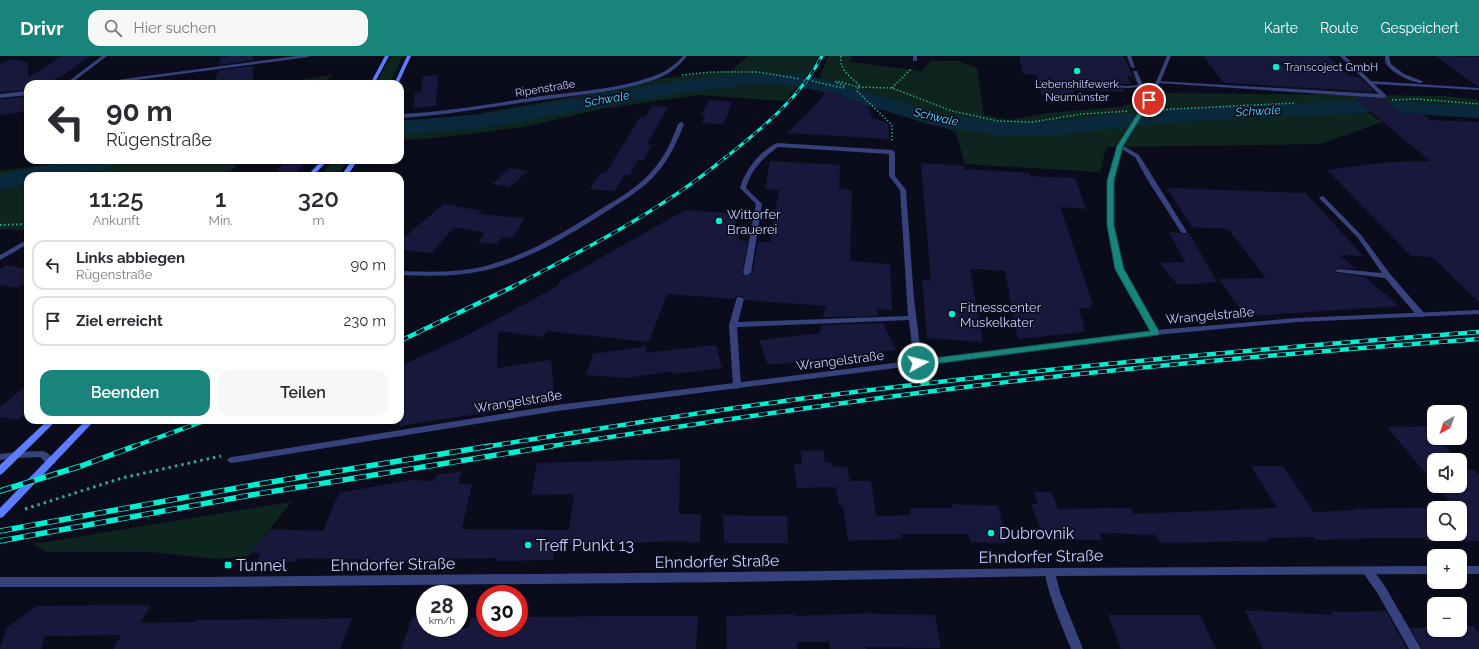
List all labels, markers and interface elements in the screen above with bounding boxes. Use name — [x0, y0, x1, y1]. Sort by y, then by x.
search box — [88, 10, 368, 46]
text: Drivr — [20, 17, 64, 39]
icon: search — [102, 17, 124, 39]
text: Hier suchen — [134, 19, 216, 37]
text: Karte — [1264, 20, 1298, 36]
text: Route — [1320, 20, 1358, 36]
text: Gespeichert — [1380, 20, 1459, 36]
place label: Transcoject GmbH — [1284, 61, 1378, 74]
marker: Transcoject GmbH — [1271, 62, 1281, 72]
marker: Lebenshilfewerk Neumünster — [1072, 66, 1082, 76]
street label: Ripenstraße — [514, 77, 577, 100]
place label: Lebenshilfewerk Neumünster — [1035, 78, 1119, 104]
pin — [1132, 83, 1166, 117]
water label: Schwale — [582, 88, 631, 110]
icon: arrive — [1138, 89, 1160, 111]
text: 90 m — [106, 95, 172, 128]
icon: left — [40, 96, 92, 148]
water label: Schwale — [1234, 103, 1282, 119]
water label: Schwale — [911, 105, 960, 129]
text: Rügenstraße — [106, 129, 212, 150]
text: 11:25 — [89, 184, 143, 213]
text: 1 — [215, 184, 226, 213]
text: 320 — [298, 184, 339, 213]
place label: Wittorfer Brauerei — [727, 207, 781, 237]
text: Ankunft — [93, 213, 140, 228]
text: Min. — [209, 213, 233, 228]
text: m — [312, 213, 324, 228]
marker: Wittorfer Brauerei — [714, 216, 724, 226]
text: Links abbiegen — [76, 249, 185, 267]
icon: left — [42, 254, 64, 276]
text: 90 m — [350, 256, 386, 274]
text: Rügenstraße — [76, 267, 152, 282]
place label: Fitnesscenter Muskelkater — [960, 300, 1042, 330]
street label: Wrangelstraße — [1165, 304, 1255, 327]
marker: Fitnesscenter Muskelkater — [947, 309, 957, 319]
icon: arrive — [42, 310, 64, 332]
text: Ziel erreicht — [76, 312, 163, 330]
text: 230 m — [343, 312, 386, 330]
position arrow — [897, 342, 939, 384]
street label: Wrangelstraße — [795, 348, 885, 373]
button: Beenden — [40, 370, 210, 416]
button: Teilen — [218, 370, 388, 416]
street label: Wrangelstraße — [473, 387, 563, 416]
north arrow — [1427, 405, 1467, 445]
map controls — [1427, 405, 1467, 637]
button: sound — [1427, 453, 1467, 493]
button: search — [1427, 501, 1467, 541]
place label: Dubrovnik — [999, 524, 1075, 543]
marker: Dubrovnik — [986, 528, 996, 538]
place label: Treff Punkt 13 — [536, 536, 634, 555]
marker: Treff Punkt 13 — [523, 540, 533, 550]
street label: Ehndorfer Straße — [979, 546, 1104, 567]
button: + — [1427, 549, 1467, 589]
street label: Ehndorfer Straße — [655, 551, 780, 572]
street label: Ehndorfer Straße — [331, 554, 456, 575]
place label: Tunnel — [236, 556, 287, 575]
marker: Tunnel — [223, 560, 233, 570]
speed limit sign: 30 — [476, 585, 528, 637]
text: 28 — [430, 594, 454, 618]
button: − — [1427, 597, 1467, 637]
text: km/h — [429, 615, 455, 626]

